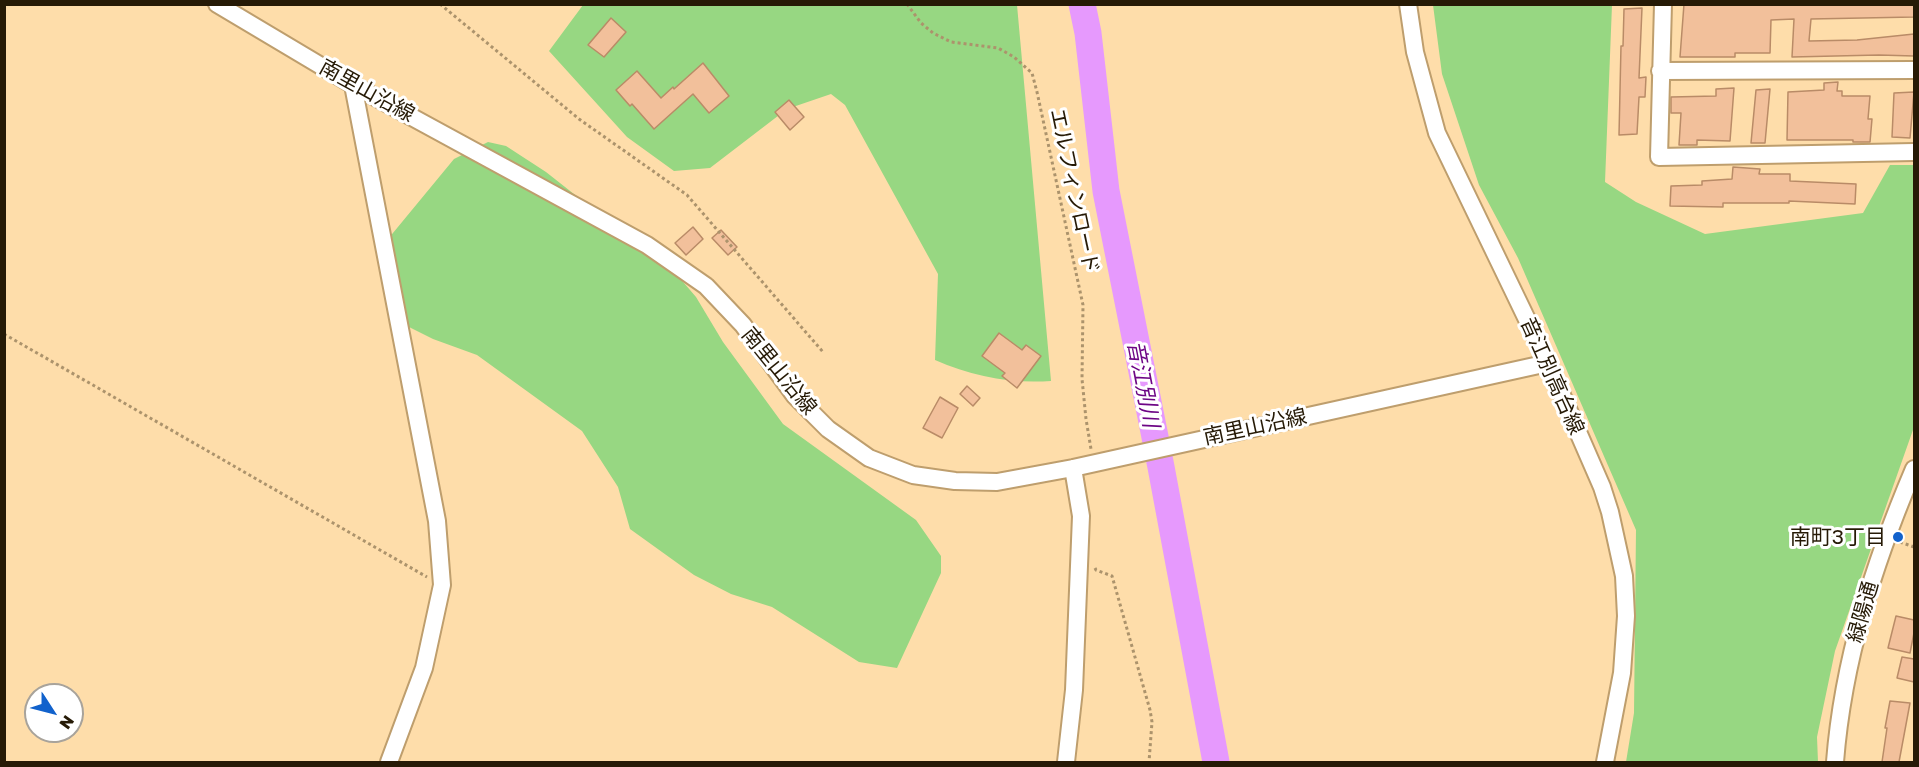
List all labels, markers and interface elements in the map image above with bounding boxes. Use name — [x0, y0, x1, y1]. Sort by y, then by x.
street label: 南里山沿線 — [315, 55, 419, 127]
street label: エルフィンロード — [1044, 106, 1104, 276]
street label: 音江別高台線 — [1515, 313, 1589, 439]
street label: 南里山沿線 — [736, 322, 822, 420]
water label: 音江別川 — [1122, 338, 1164, 430]
street label: 南里山沿線 — [1201, 404, 1309, 450]
place label: 南町3丁目 — [1790, 524, 1886, 550]
marker: 南町3丁目 — [1891, 530, 1905, 544]
street label: 緑陽通 — [1842, 578, 1884, 646]
north arrow — [24, 683, 84, 743]
text: N — [55, 712, 79, 733]

